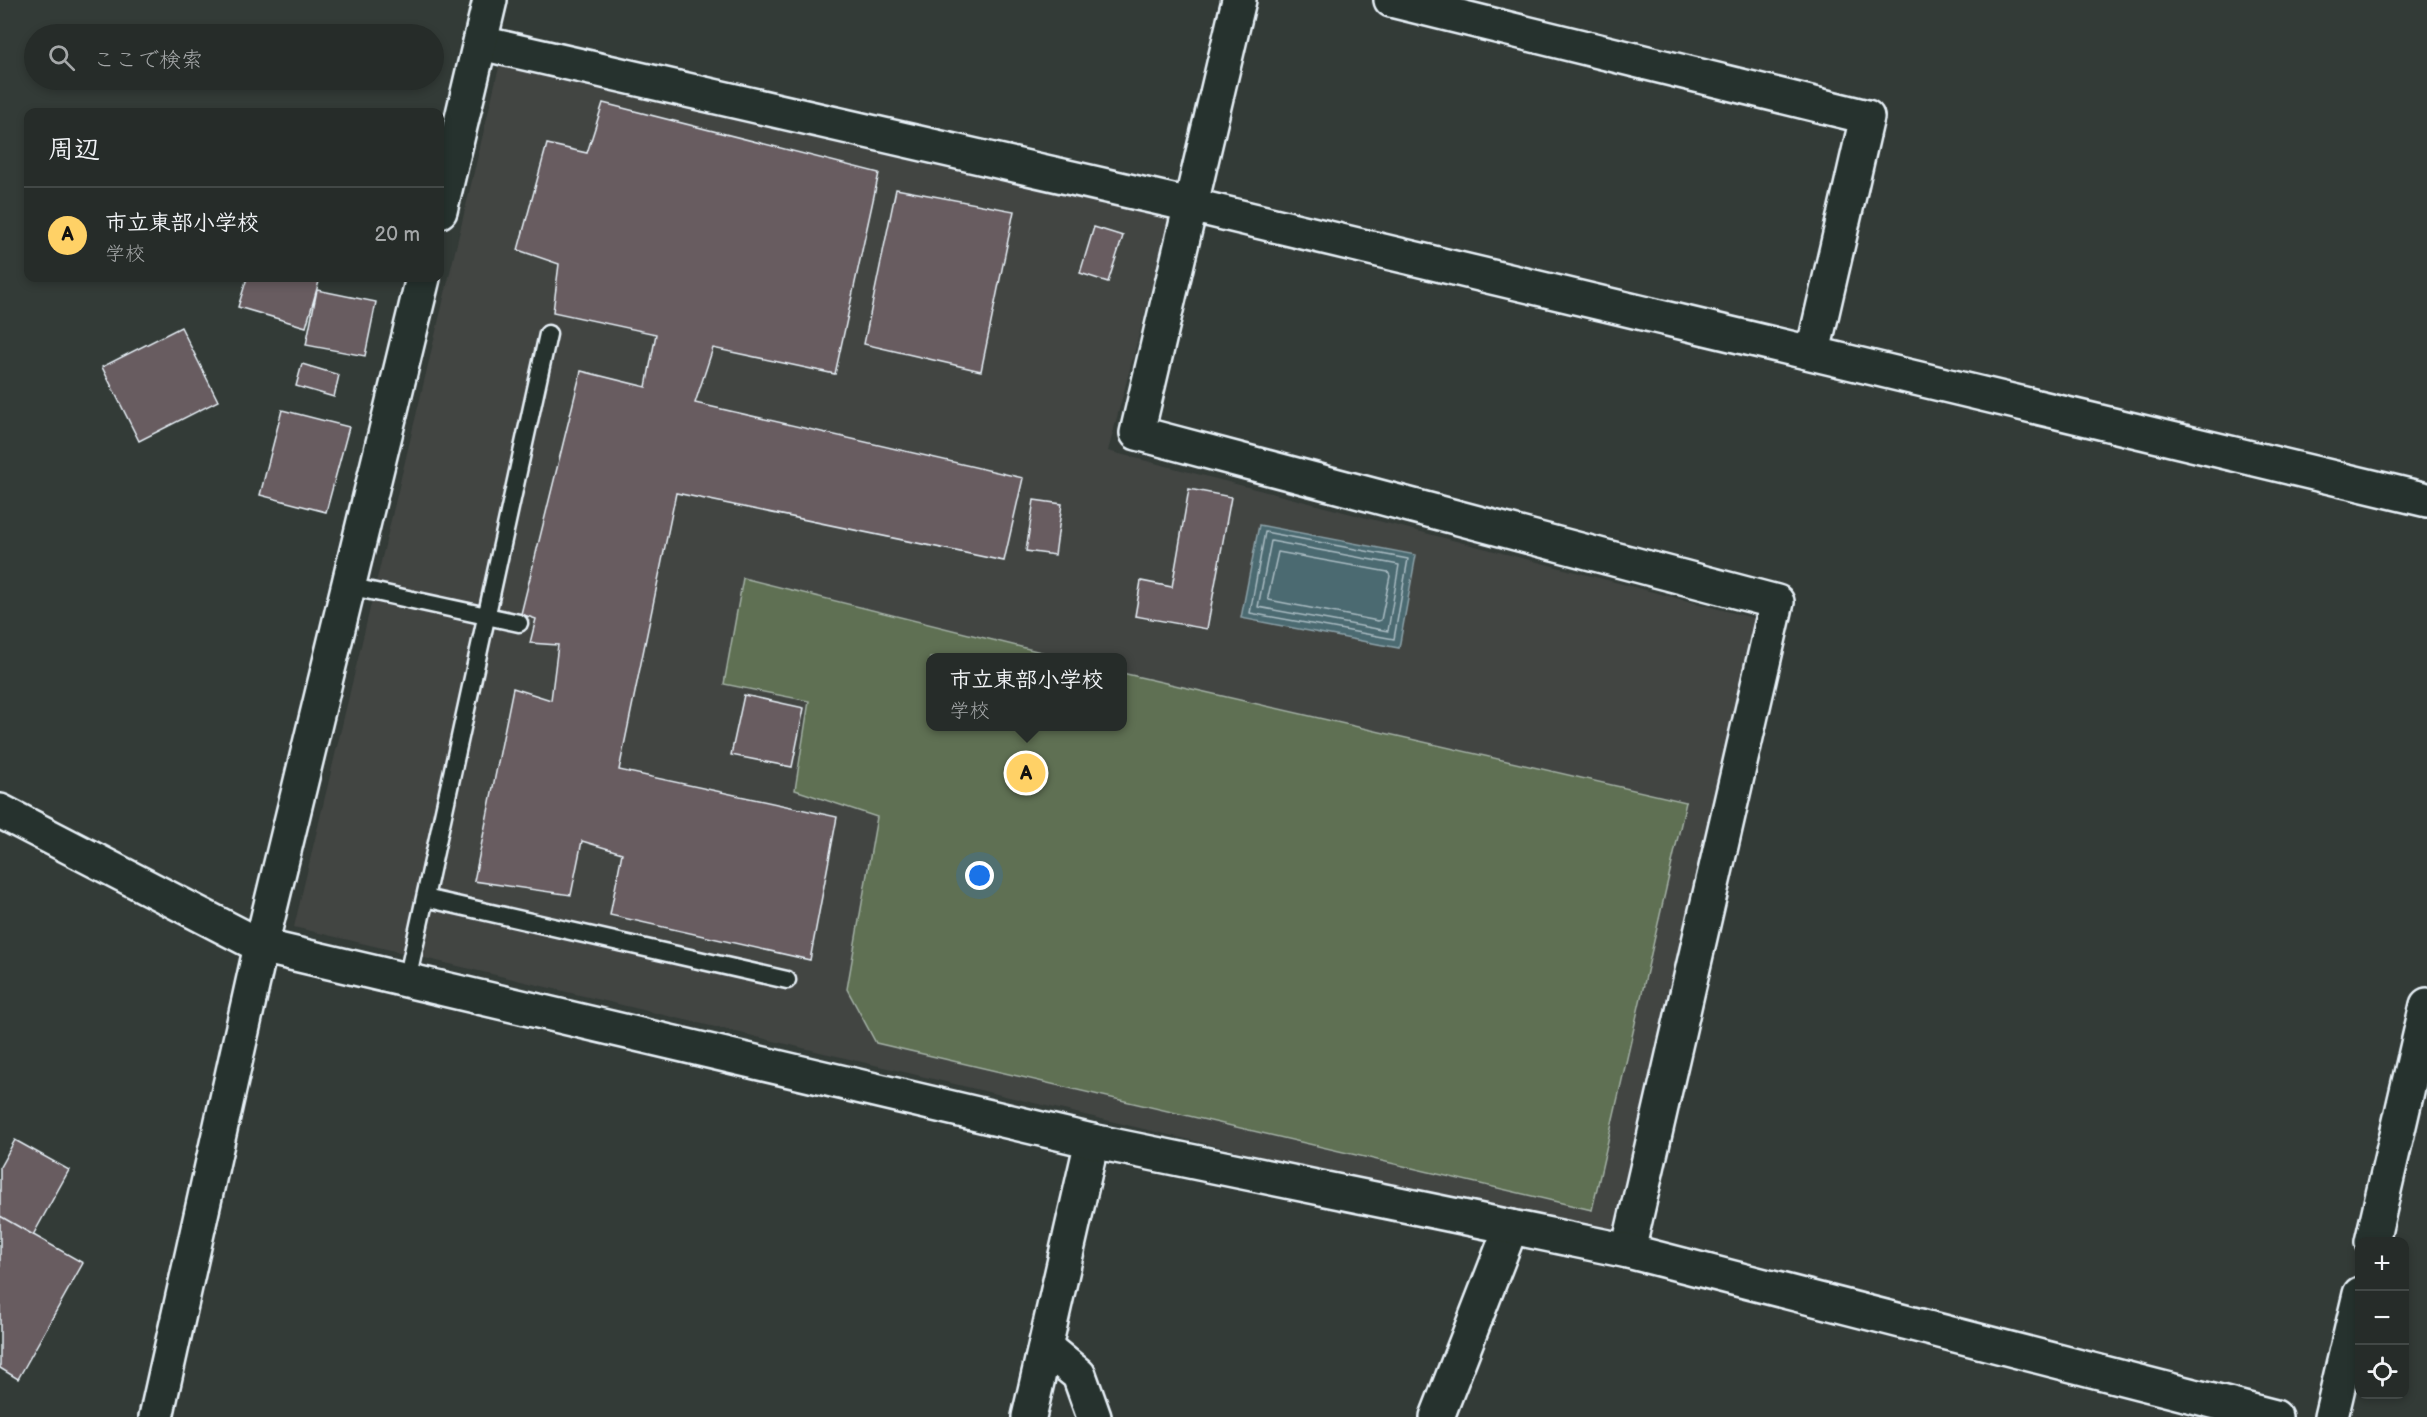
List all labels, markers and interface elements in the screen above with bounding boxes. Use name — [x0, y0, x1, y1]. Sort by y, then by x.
search box — [24, 24, 444, 90]
icon: search — [45, 41, 78, 74]
text: ここで検索 — [93, 47, 203, 74]
text: 周辺 — [48, 135, 100, 166]
text: 市立東部小学校 — [105, 210, 259, 237]
text: A — [61, 223, 74, 247]
text: 20 m — [375, 223, 420, 247]
text: 学校 — [105, 242, 145, 266]
popup — [926, 653, 1127, 731]
text: 市立東部小学校 — [949, 667, 1104, 694]
text: 学校 — [949, 699, 989, 723]
pin: A — [1006, 750, 1046, 796]
your location — [965, 861, 994, 890]
map controls — [2355, 1237, 2409, 1399]
button: + — [2355, 1237, 2409, 1291]
button: − — [2355, 1291, 2409, 1345]
button: locate — [2355, 1345, 2409, 1399]

